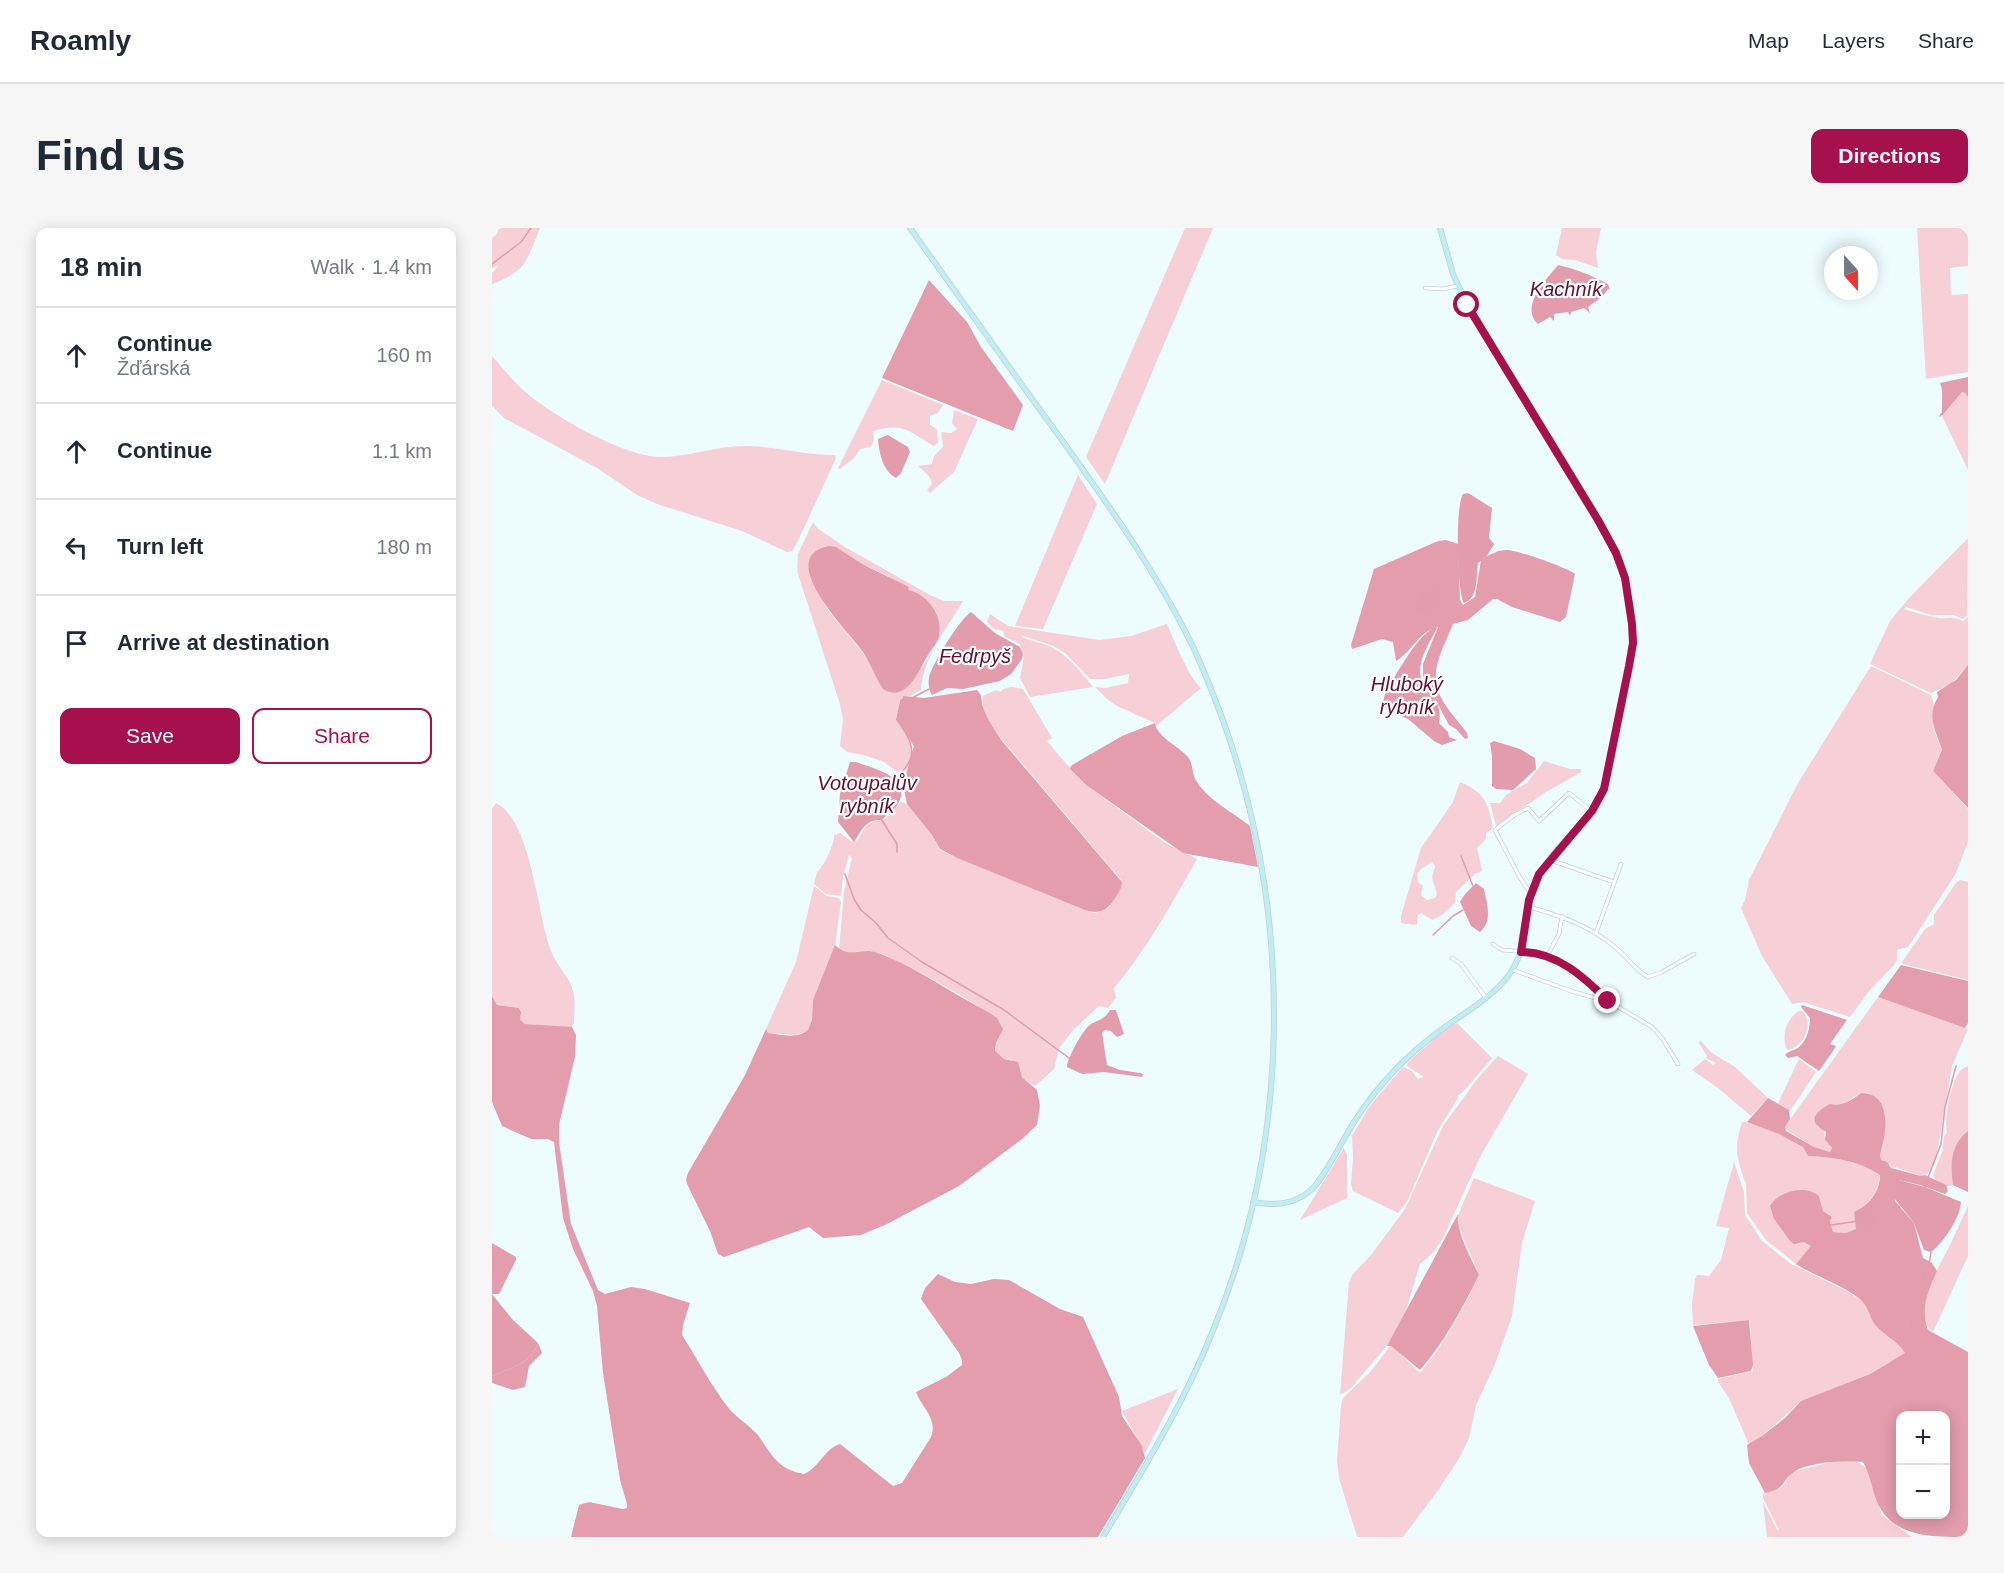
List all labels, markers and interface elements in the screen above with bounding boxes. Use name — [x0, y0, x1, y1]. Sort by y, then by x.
text: Roamly — [30, 25, 131, 56]
text: Map — [1748, 29, 1789, 52]
text: Layers — [1822, 29, 1885, 52]
text: Share — [1918, 29, 1974, 52]
button: Directions — [1811, 129, 1968, 183]
text: Find us — [36, 132, 185, 179]
north arrow — [1824, 246, 1878, 300]
text: 18 min — [60, 252, 142, 282]
text: Walk · 1.4 km — [311, 256, 432, 278]
water label: Kachník — [1530, 278, 1603, 300]
route start — [1453, 291, 1479, 317]
text: Continue — [117, 331, 212, 356]
icon: ahead — [60, 339, 93, 372]
text: 160 m — [376, 344, 432, 366]
text: Žďárská — [117, 357, 190, 379]
icon: ahead — [60, 435, 93, 468]
text: Continue — [117, 438, 212, 463]
text: 1.1 km — [372, 440, 432, 462]
icon: left — [60, 531, 93, 564]
text: Turn left — [117, 534, 203, 559]
text: 180 m — [376, 536, 432, 558]
icon: arrive — [60, 627, 93, 660]
text: Arrive at destination — [117, 630, 330, 655]
water label: Fedrpyš — [939, 645, 1011, 667]
water label: Hluboký rybník — [1371, 673, 1444, 718]
button: Save — [60, 708, 240, 764]
button: Share — [252, 708, 432, 764]
water label: Votoupalův rybník — [817, 772, 918, 817]
route end — [1594, 987, 1620, 1013]
map controls — [1896, 1411, 1950, 1519]
button: + — [1896, 1411, 1950, 1465]
button: − — [1896, 1465, 1950, 1519]

